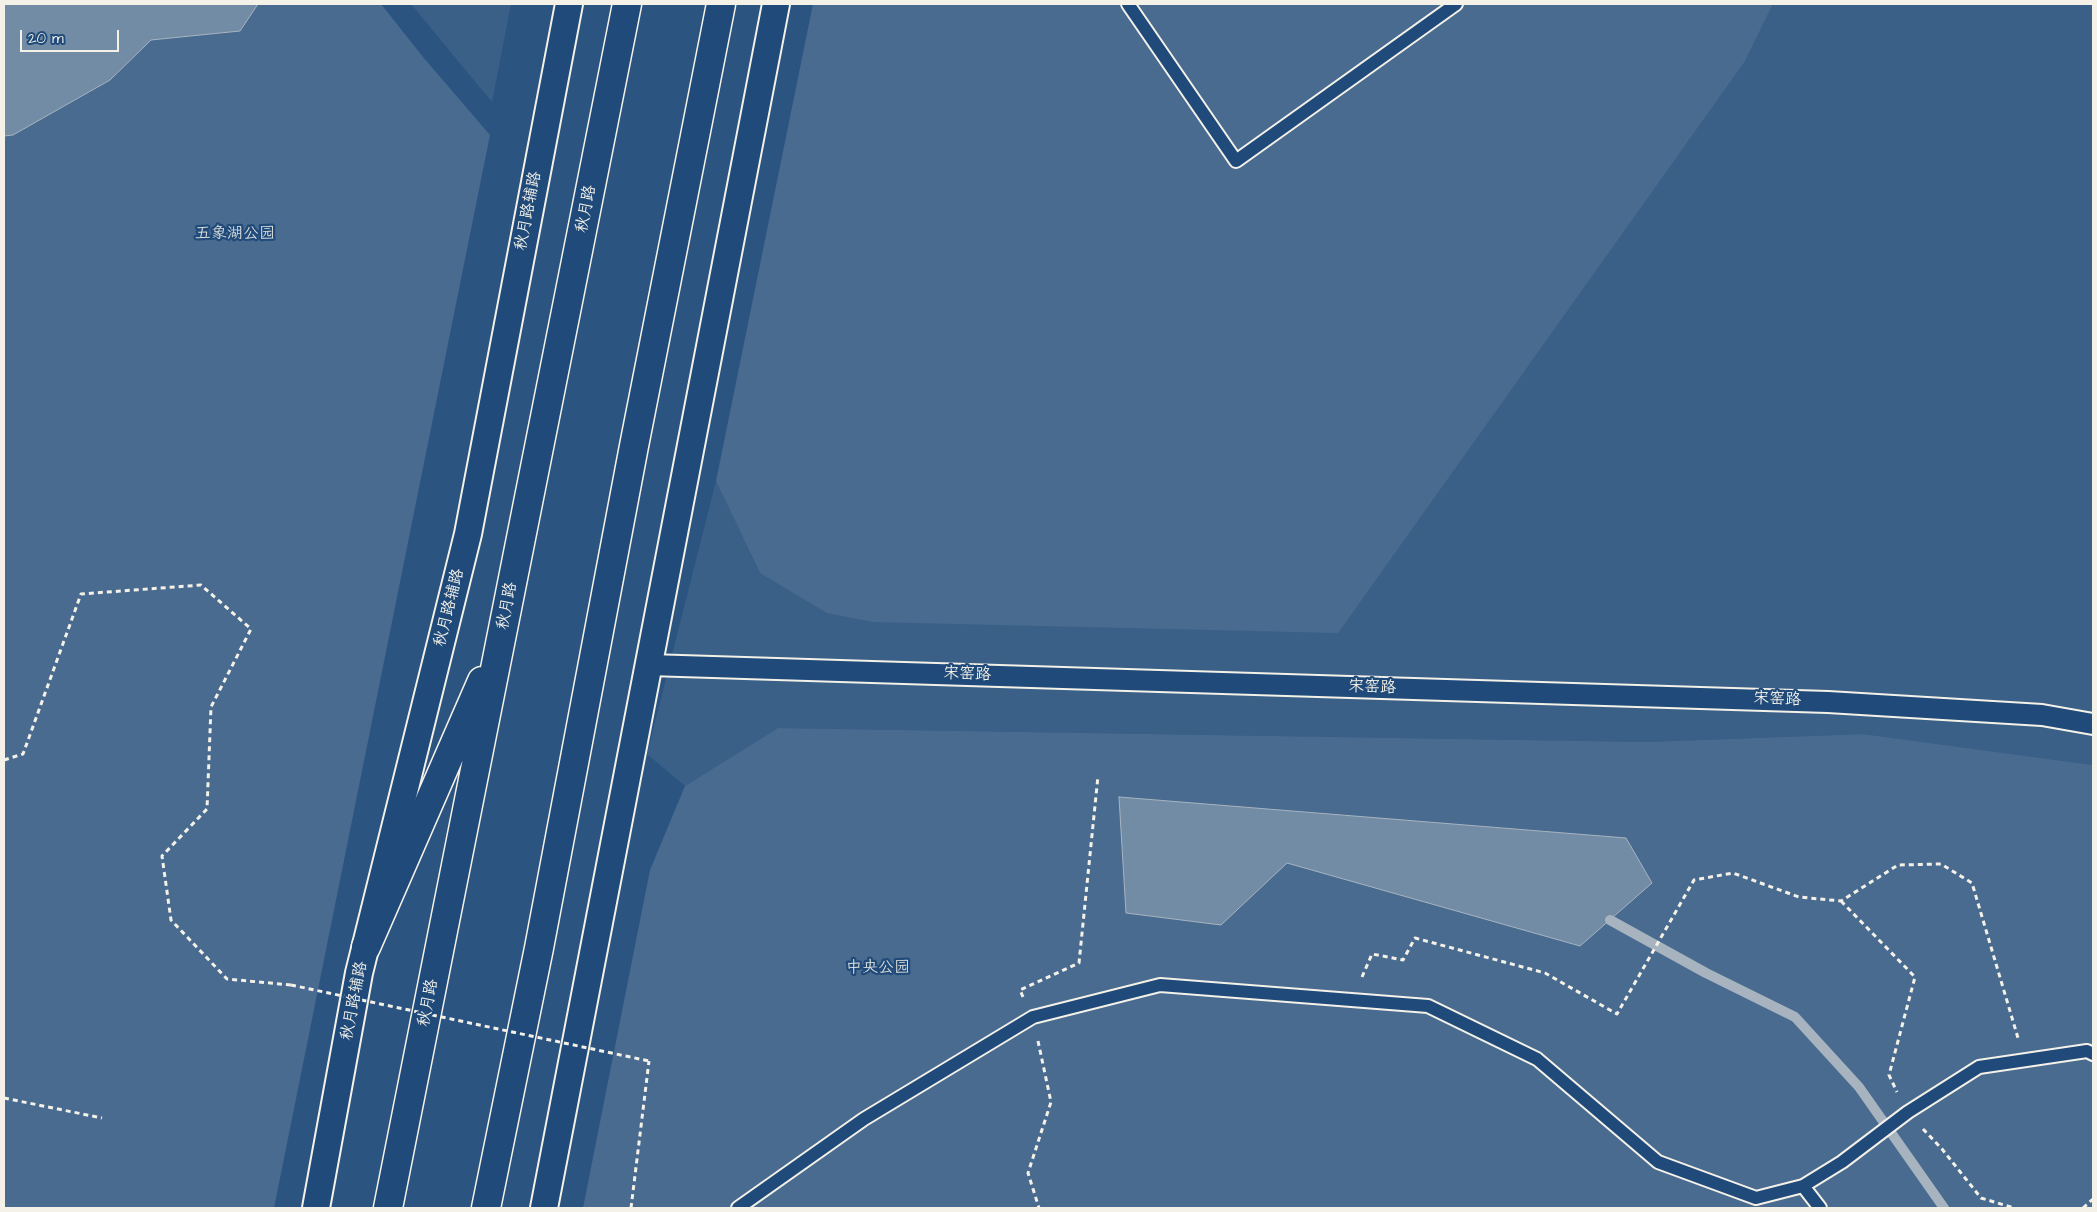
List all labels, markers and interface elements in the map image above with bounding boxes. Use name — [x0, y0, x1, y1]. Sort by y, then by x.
scale bar — [22, 20, 121, 52]
text: 20 m — [28, 28, 64, 49]
street label: 秋月路辅路 — [512, 170, 546, 252]
street label: 秋月路 — [573, 184, 601, 234]
park label: 五象湖公园 — [195, 225, 275, 245]
street label: 秋月路辅路 — [431, 567, 469, 649]
street label: 秋月路 — [494, 581, 522, 631]
street label: 宋窑路 — [943, 665, 991, 685]
street label: 宋窑路 — [1348, 678, 1396, 698]
street label: 宋窑路 — [1753, 690, 1801, 710]
park label: 中央公园 — [846, 959, 910, 979]
street label: 秋月路辅路 — [338, 960, 372, 1042]
street label: 秋月路 — [415, 978, 443, 1028]

